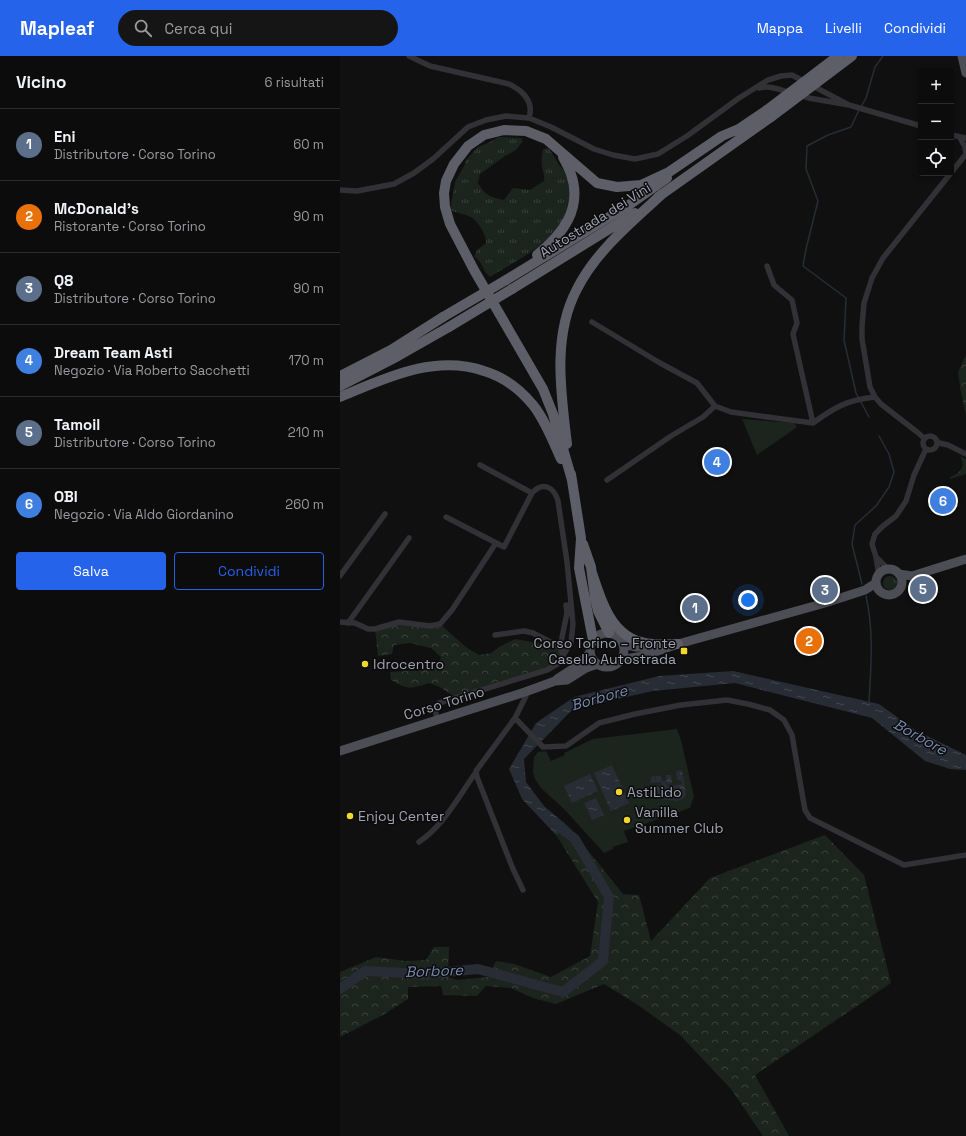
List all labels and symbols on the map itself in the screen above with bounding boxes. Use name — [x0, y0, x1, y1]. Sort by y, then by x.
street label: Autostrada dei Vini — [536, 179, 654, 261]
pin: 4 — [704, 447, 730, 477]
pin: 6 — [930, 486, 956, 516]
pin: 5 — [910, 574, 936, 604]
pin: 3 — [812, 575, 838, 605]
your location — [738, 590, 758, 610]
pin: 1 — [682, 593, 708, 623]
pin: 2 — [796, 626, 822, 656]
place label: Corso Torino – Fronte Casello Autostrada — [534, 634, 676, 668]
marker: Corso Torino – Fronte Casello Autostrada — [679, 646, 689, 656]
place label: Idrocentro — [373, 655, 444, 673]
marker: Idrocentro — [360, 659, 370, 669]
water label: Borbore — [568, 680, 630, 715]
street label: Corso Torino — [401, 682, 487, 724]
water label: Borbore — [890, 714, 951, 759]
place label: AstiLido — [627, 783, 682, 801]
marker: AstiLido — [614, 787, 624, 797]
place label: Vanilla Summer Club — [635, 803, 723, 837]
place label: Enjoy Center — [358, 807, 444, 825]
marker: Enjoy Center — [345, 811, 355, 821]
marker: Vanilla Summer Club — [622, 815, 632, 825]
water label: Borbore — [405, 960, 464, 981]

